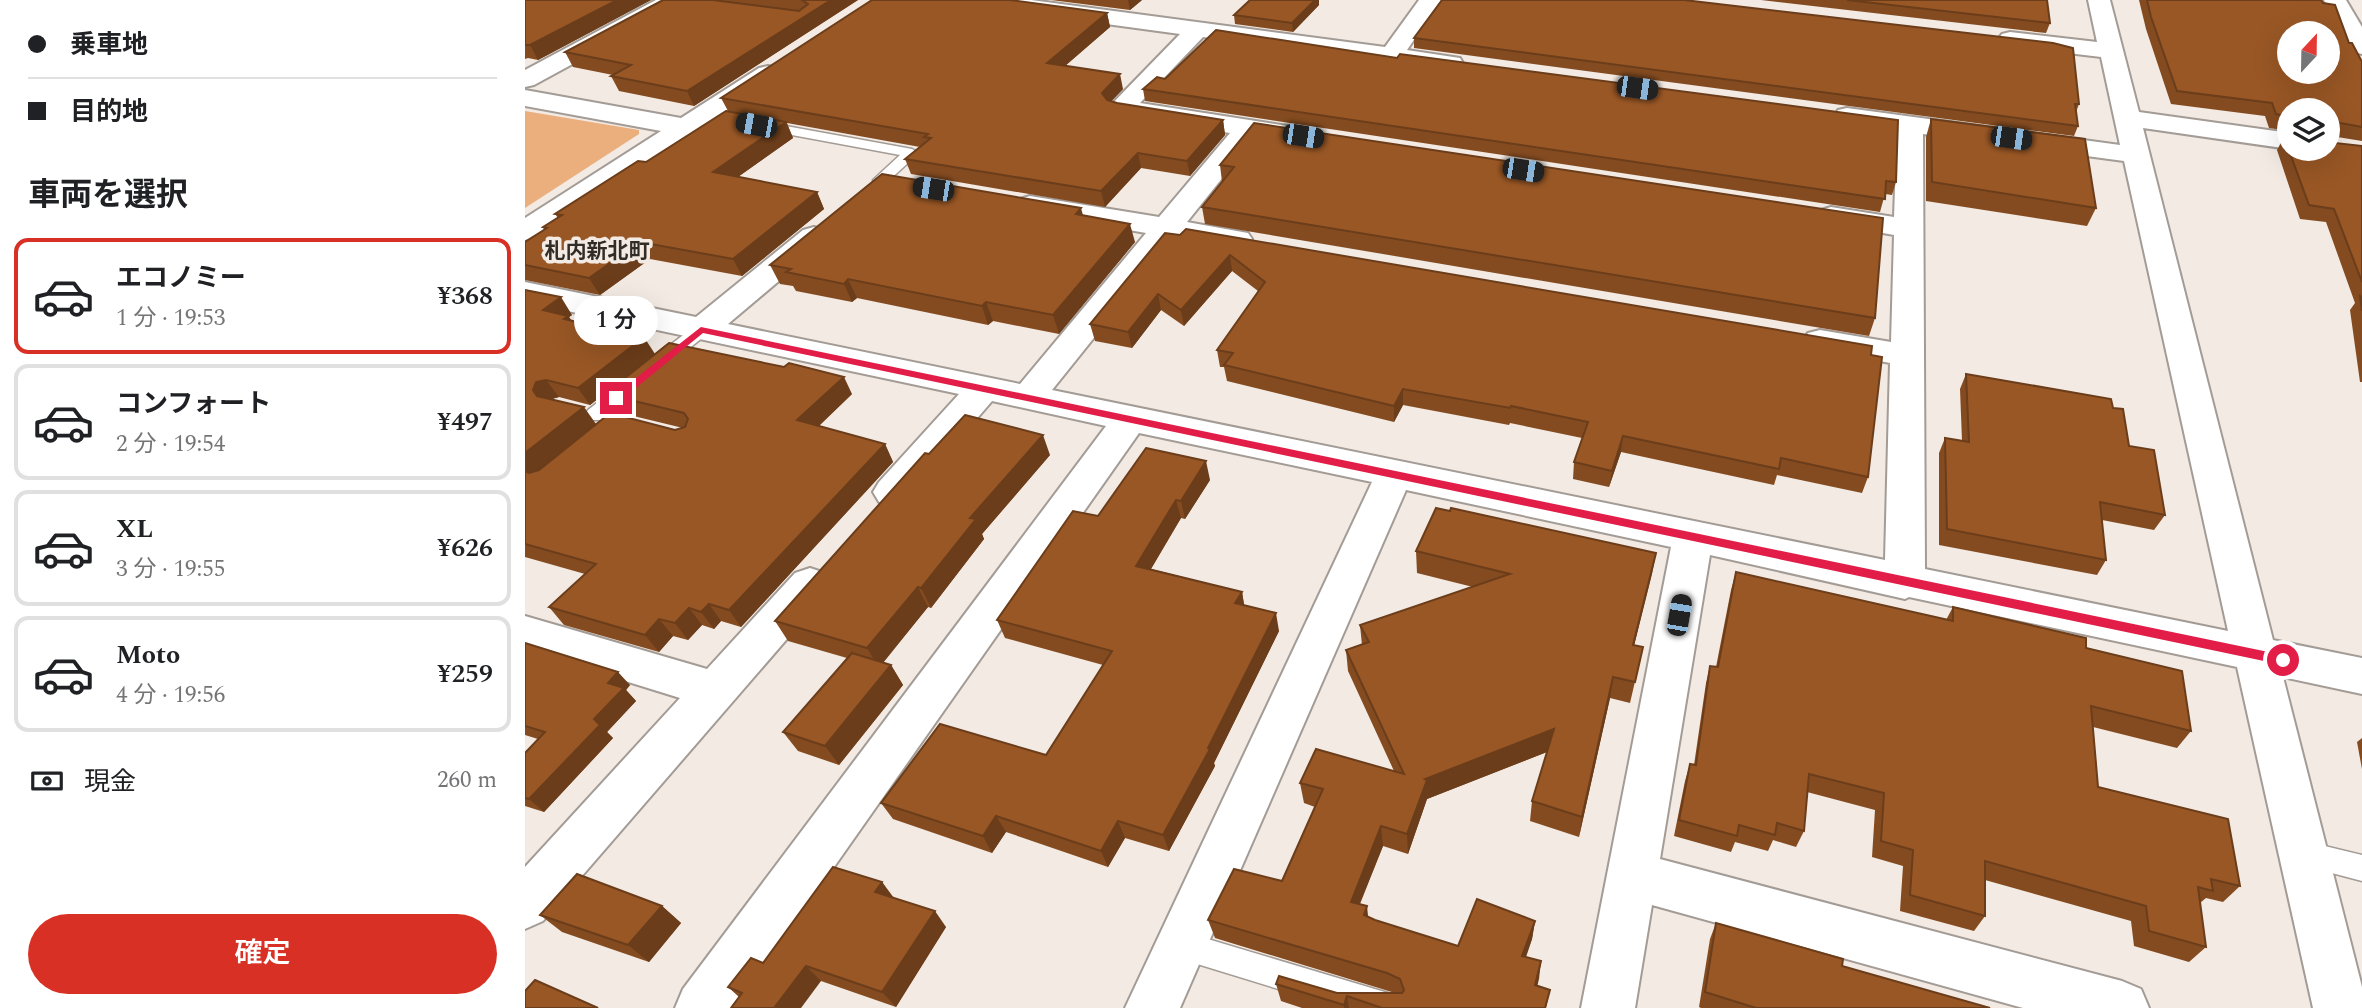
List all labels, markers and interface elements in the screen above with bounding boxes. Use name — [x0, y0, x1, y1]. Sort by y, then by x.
north arrow — [2277, 21, 2340, 84]
map controls — [2277, 21, 2340, 161]
text: 乗車地 — [70, 25, 148, 65]
car — [1615, 75, 1660, 101]
text: 目的地 — [70, 92, 148, 132]
button: layers — [2277, 98, 2340, 161]
car — [734, 111, 779, 139]
car — [1281, 122, 1326, 150]
car — [1989, 125, 2034, 151]
car — [1501, 156, 1546, 184]
text: 車両を選択 — [28, 171, 188, 220]
car — [911, 175, 956, 203]
district label: 札内新北町 — [545, 236, 650, 268]
text: エコノミー — [116, 258, 246, 298]
icon: car — [32, 265, 95, 328]
text: ¥368 — [437, 276, 493, 316]
callout: 1 分 — [574, 296, 658, 346]
text: 1 分 · 19:53 — [116, 301, 225, 336]
text: 1 分 — [595, 303, 637, 338]
route end — [600, 382, 632, 414]
text: コンフォート — [116, 384, 271, 424]
icon: car — [32, 391, 95, 454]
text: ¥497 — [437, 402, 493, 442]
text: 2 分 · 19:54 — [116, 427, 225, 462]
text: XL — [116, 509, 153, 549]
icon: car — [32, 517, 95, 580]
text: ¥626 — [437, 528, 493, 568]
text: 3 分 · 19:55 — [116, 552, 225, 587]
car — [1666, 592, 1693, 638]
text: Moto — [116, 635, 180, 675]
icon: car — [32, 643, 95, 706]
route start — [2267, 644, 2299, 676]
text: ¥259 — [437, 654, 493, 694]
text: 4 分 · 19:56 — [116, 678, 225, 713]
icon: cash — [28, 762, 66, 800]
text: 現金 — [84, 762, 136, 802]
text: 260 m — [437, 763, 497, 798]
button: 確定 — [28, 914, 497, 994]

